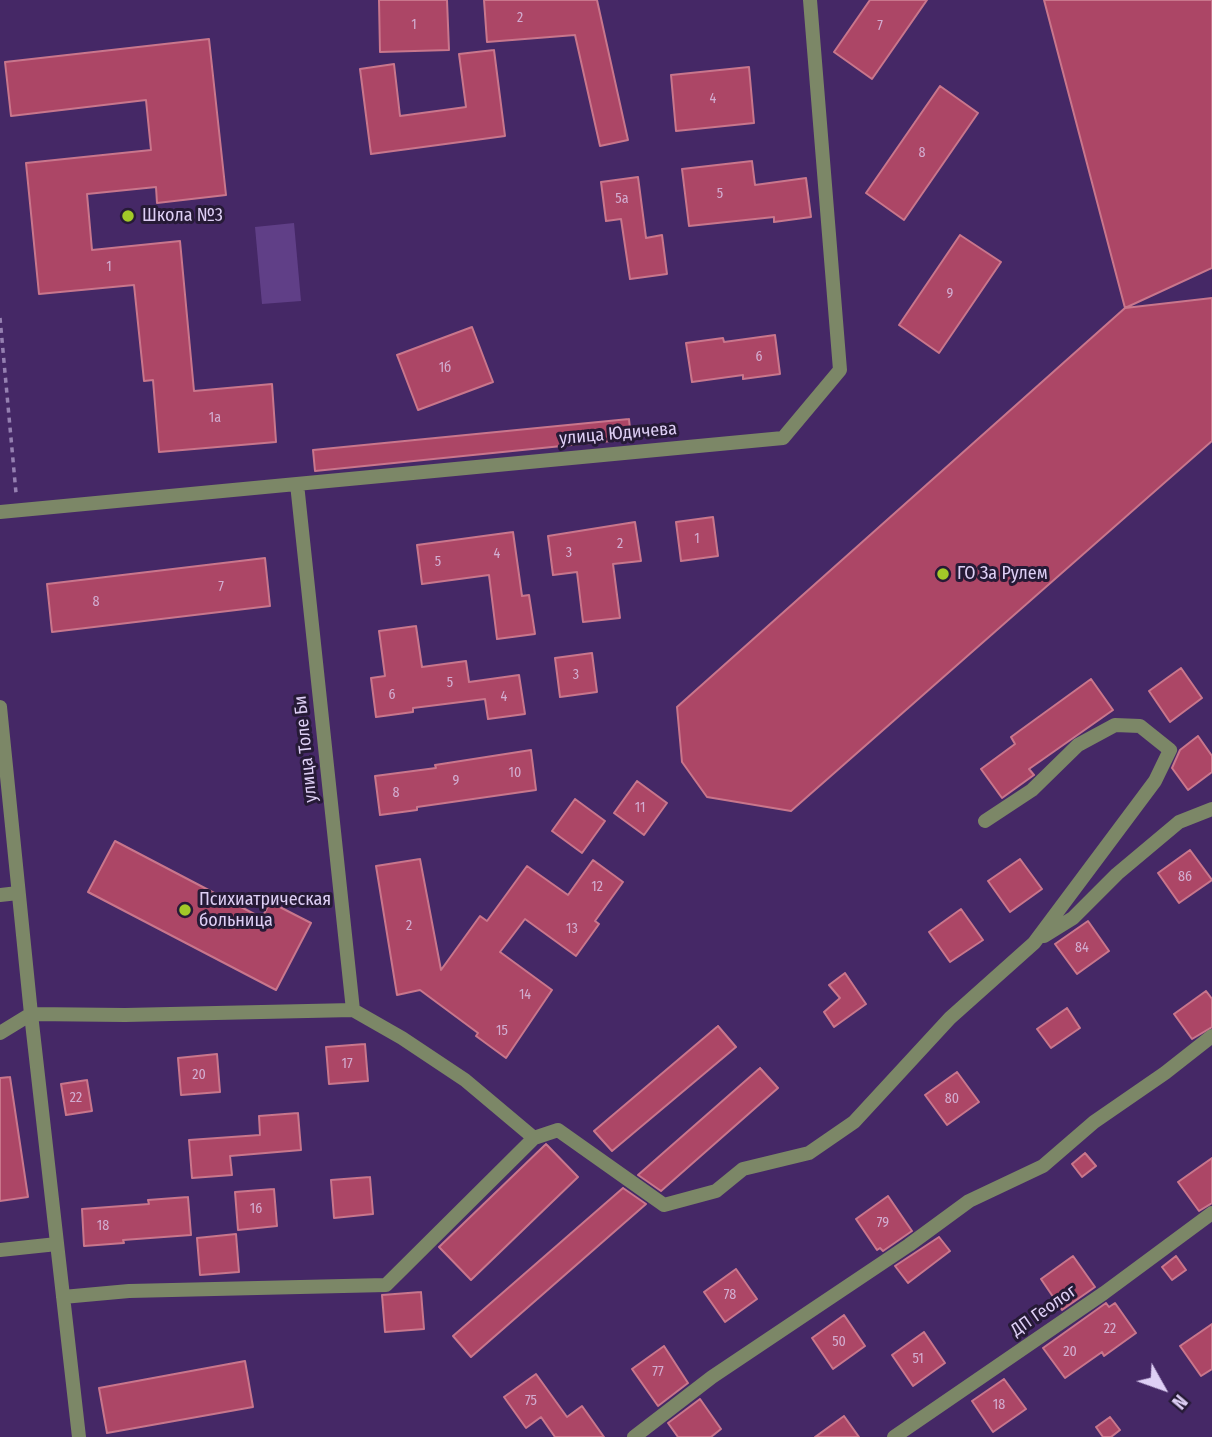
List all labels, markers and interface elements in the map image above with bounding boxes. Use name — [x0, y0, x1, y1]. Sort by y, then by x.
house number: 2 — [517, 10, 523, 26]
house number: 1 — [411, 17, 417, 33]
house number: 7 — [877, 18, 883, 34]
house number: 4 — [710, 91, 716, 107]
house number: 8 — [919, 145, 925, 161]
house number: 5 — [717, 186, 723, 202]
house number: 5а — [615, 191, 629, 207]
place label: Школа №3 — [142, 205, 223, 227]
marker: Школа №3 — [120, 208, 136, 224]
house number: 1 — [106, 259, 112, 275]
house number: 9 — [947, 286, 953, 302]
house number: 6 — [756, 349, 762, 365]
house number: 1б — [439, 360, 451, 376]
house number: 1а — [209, 410, 221, 426]
street label: улица Юдичева — [558, 418, 678, 450]
house number: 1 — [694, 531, 700, 547]
house number: 2 — [617, 536, 623, 552]
house number: 3 — [566, 545, 572, 561]
house number: 4 — [494, 546, 500, 562]
house number: 5 — [435, 554, 441, 570]
place label: ГО За Рулем — [957, 563, 1048, 585]
marker: ГО За Рулем — [935, 566, 951, 582]
house number: 7 — [218, 579, 224, 595]
house number: 8 — [93, 594, 99, 610]
house number: 3 — [573, 667, 579, 683]
house number: 5 — [447, 675, 453, 691]
house number: 6 — [389, 687, 395, 703]
house number: 4 — [501, 689, 507, 705]
street label: улица Толе Би — [290, 694, 322, 804]
house number: 10 — [509, 765, 521, 781]
house number: 9 — [453, 773, 459, 789]
house number: 8 — [393, 785, 399, 801]
house number: 11 — [635, 800, 645, 816]
house number: 86 — [1178, 869, 1192, 885]
house number: 12 — [591, 879, 603, 895]
place label: Психиатрическая больница — [199, 889, 331, 932]
marker: Психиатрическая больница — [177, 902, 193, 918]
house number: 2 — [406, 918, 412, 934]
house number: 13 — [566, 921, 578, 937]
house number: 84 — [1075, 940, 1089, 956]
house number: 14 — [519, 987, 531, 1003]
house number: 15 — [496, 1023, 508, 1039]
house number: 17 — [341, 1056, 353, 1072]
house number: 20 — [192, 1067, 206, 1083]
house number: 22 — [70, 1090, 82, 1106]
house number: 80 — [945, 1091, 959, 1107]
house number: 16 — [250, 1201, 262, 1217]
house number: 79 — [877, 1215, 889, 1231]
house number: 18 — [97, 1218, 109, 1234]
street label: ДП Геолог — [1007, 1281, 1081, 1341]
house number: 78 — [724, 1287, 736, 1303]
house number: 22 — [1104, 1321, 1116, 1337]
house number: 50 — [832, 1334, 846, 1350]
house number: 20 — [1063, 1344, 1077, 1360]
house number: 51 — [912, 1351, 924, 1367]
north arrow — [1128, 1353, 1198, 1423]
house number: 77 — [652, 1364, 664, 1380]
text: N — [1167, 1390, 1192, 1414]
house number: 75 — [525, 1393, 537, 1409]
house number: 18 — [993, 1397, 1005, 1413]

